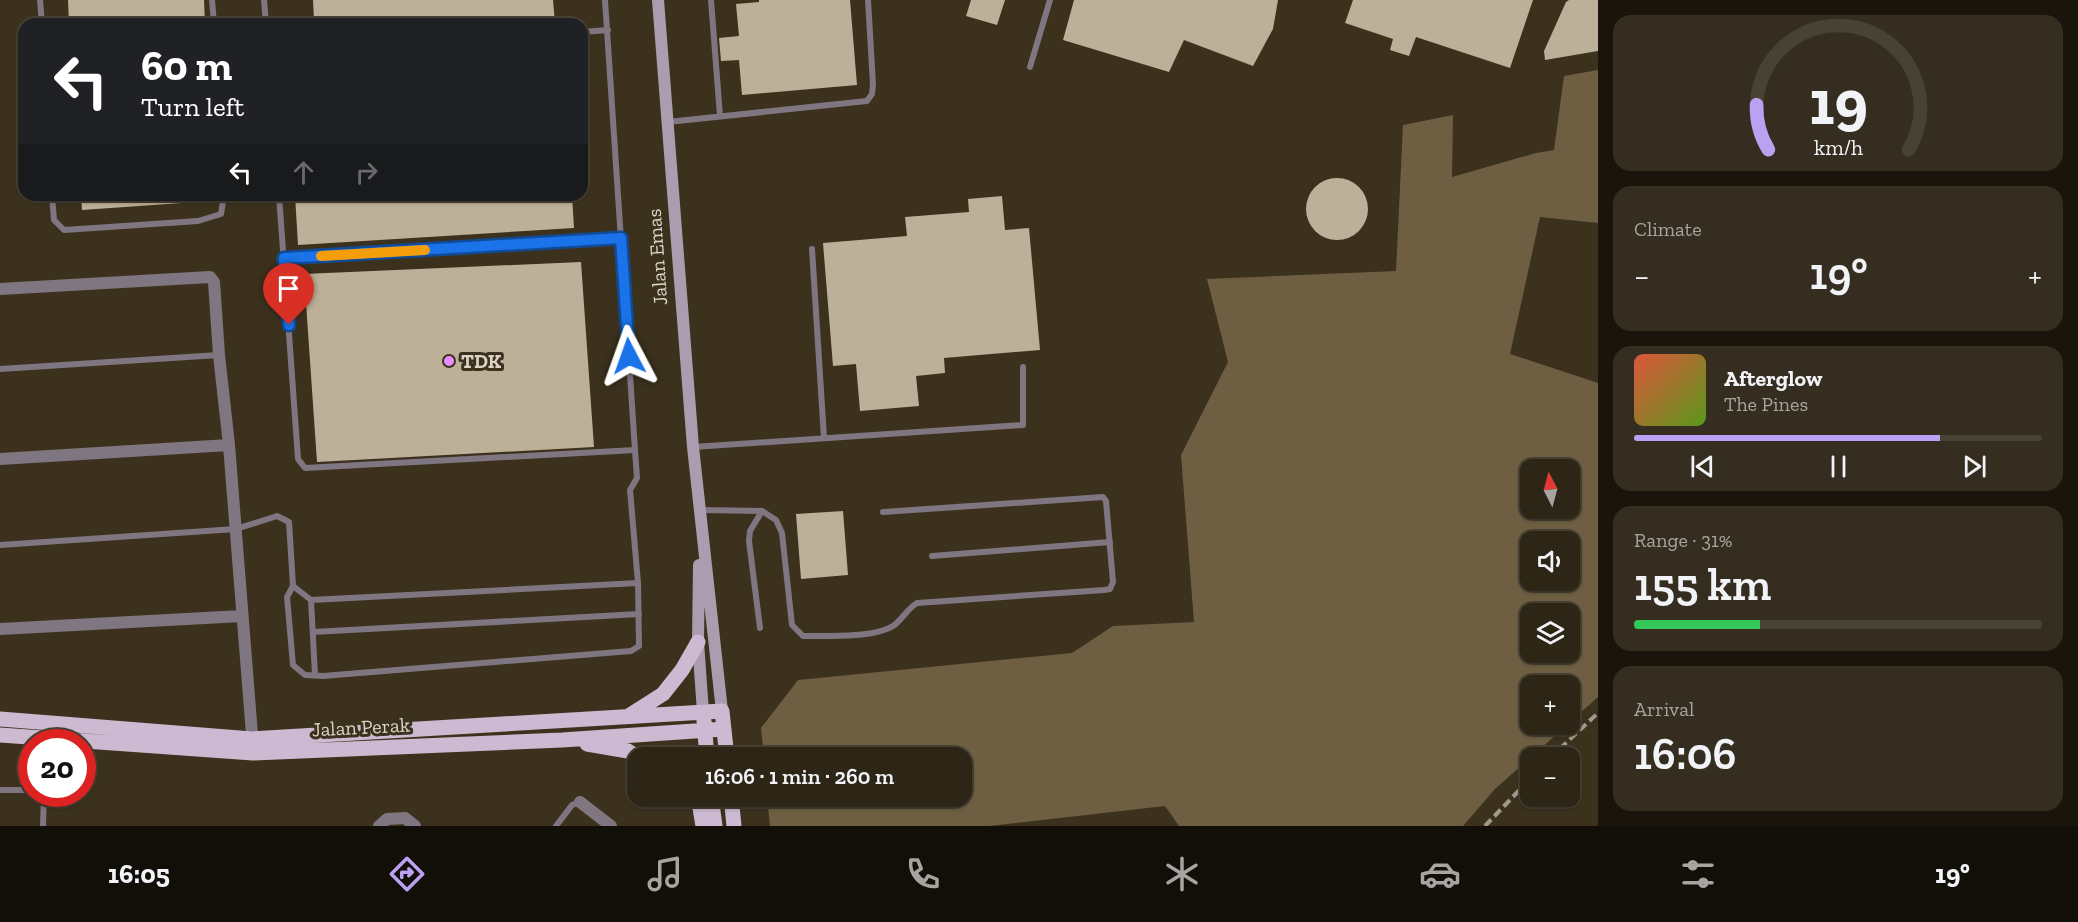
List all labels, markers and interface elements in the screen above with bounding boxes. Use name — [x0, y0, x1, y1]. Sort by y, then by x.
text: 60 m — [141, 40, 232, 91]
icon: left — [42, 42, 120, 120]
text: 19 — [1809, 65, 1867, 140]
text: Turn left — [141, 91, 244, 123]
text: km/h — [1814, 135, 1862, 160]
icon: left — [224, 156, 257, 189]
icon: ahead — [287, 156, 320, 189]
icon: right — [350, 156, 383, 189]
street label: Jalan Emas — [642, 208, 672, 306]
text: Climate — [1634, 217, 1702, 241]
text: 19° — [1810, 247, 1868, 301]
text: − — [1634, 256, 1649, 295]
text: + — [2028, 256, 2042, 295]
pin — [263, 263, 314, 325]
icon: arrive — [272, 272, 305, 305]
position arrow — [597, 324, 661, 388]
place label: TDK — [461, 349, 502, 373]
marker: TDK — [442, 354, 456, 368]
text: Afterglow — [1724, 365, 1822, 392]
text: The Pines — [1724, 392, 1808, 416]
icon: previous — [1686, 450, 1719, 483]
icon: pause — [1822, 450, 1855, 483]
icon: next — [1958, 450, 1991, 483]
north arrow — [1520, 459, 1580, 519]
map controls — [1520, 459, 1580, 807]
text: Range · 31% — [1634, 528, 1733, 552]
button: sound — [1520, 531, 1580, 591]
text: 155 km — [1634, 558, 1771, 612]
button: layers — [1520, 603, 1580, 663]
button: + — [1520, 675, 1580, 735]
text: Arrival — [1634, 697, 1694, 721]
street label: Jalan Perak — [311, 712, 411, 742]
text: 16:06 — [1634, 727, 1737, 781]
speed limit sign: 20 — [18, 729, 96, 807]
button: − — [1520, 747, 1580, 807]
text: 16:06 · 1 min · 260 m — [705, 763, 894, 790]
icon: directions — [386, 853, 428, 895]
icon: music — [644, 853, 686, 895]
icon: phone — [902, 853, 944, 895]
icon: climate — [1161, 853, 1203, 895]
icon: car — [1419, 853, 1461, 895]
icon: filters — [1677, 853, 1719, 895]
text: 16:05 — [108, 858, 170, 890]
text: 19° — [1935, 858, 1970, 890]

